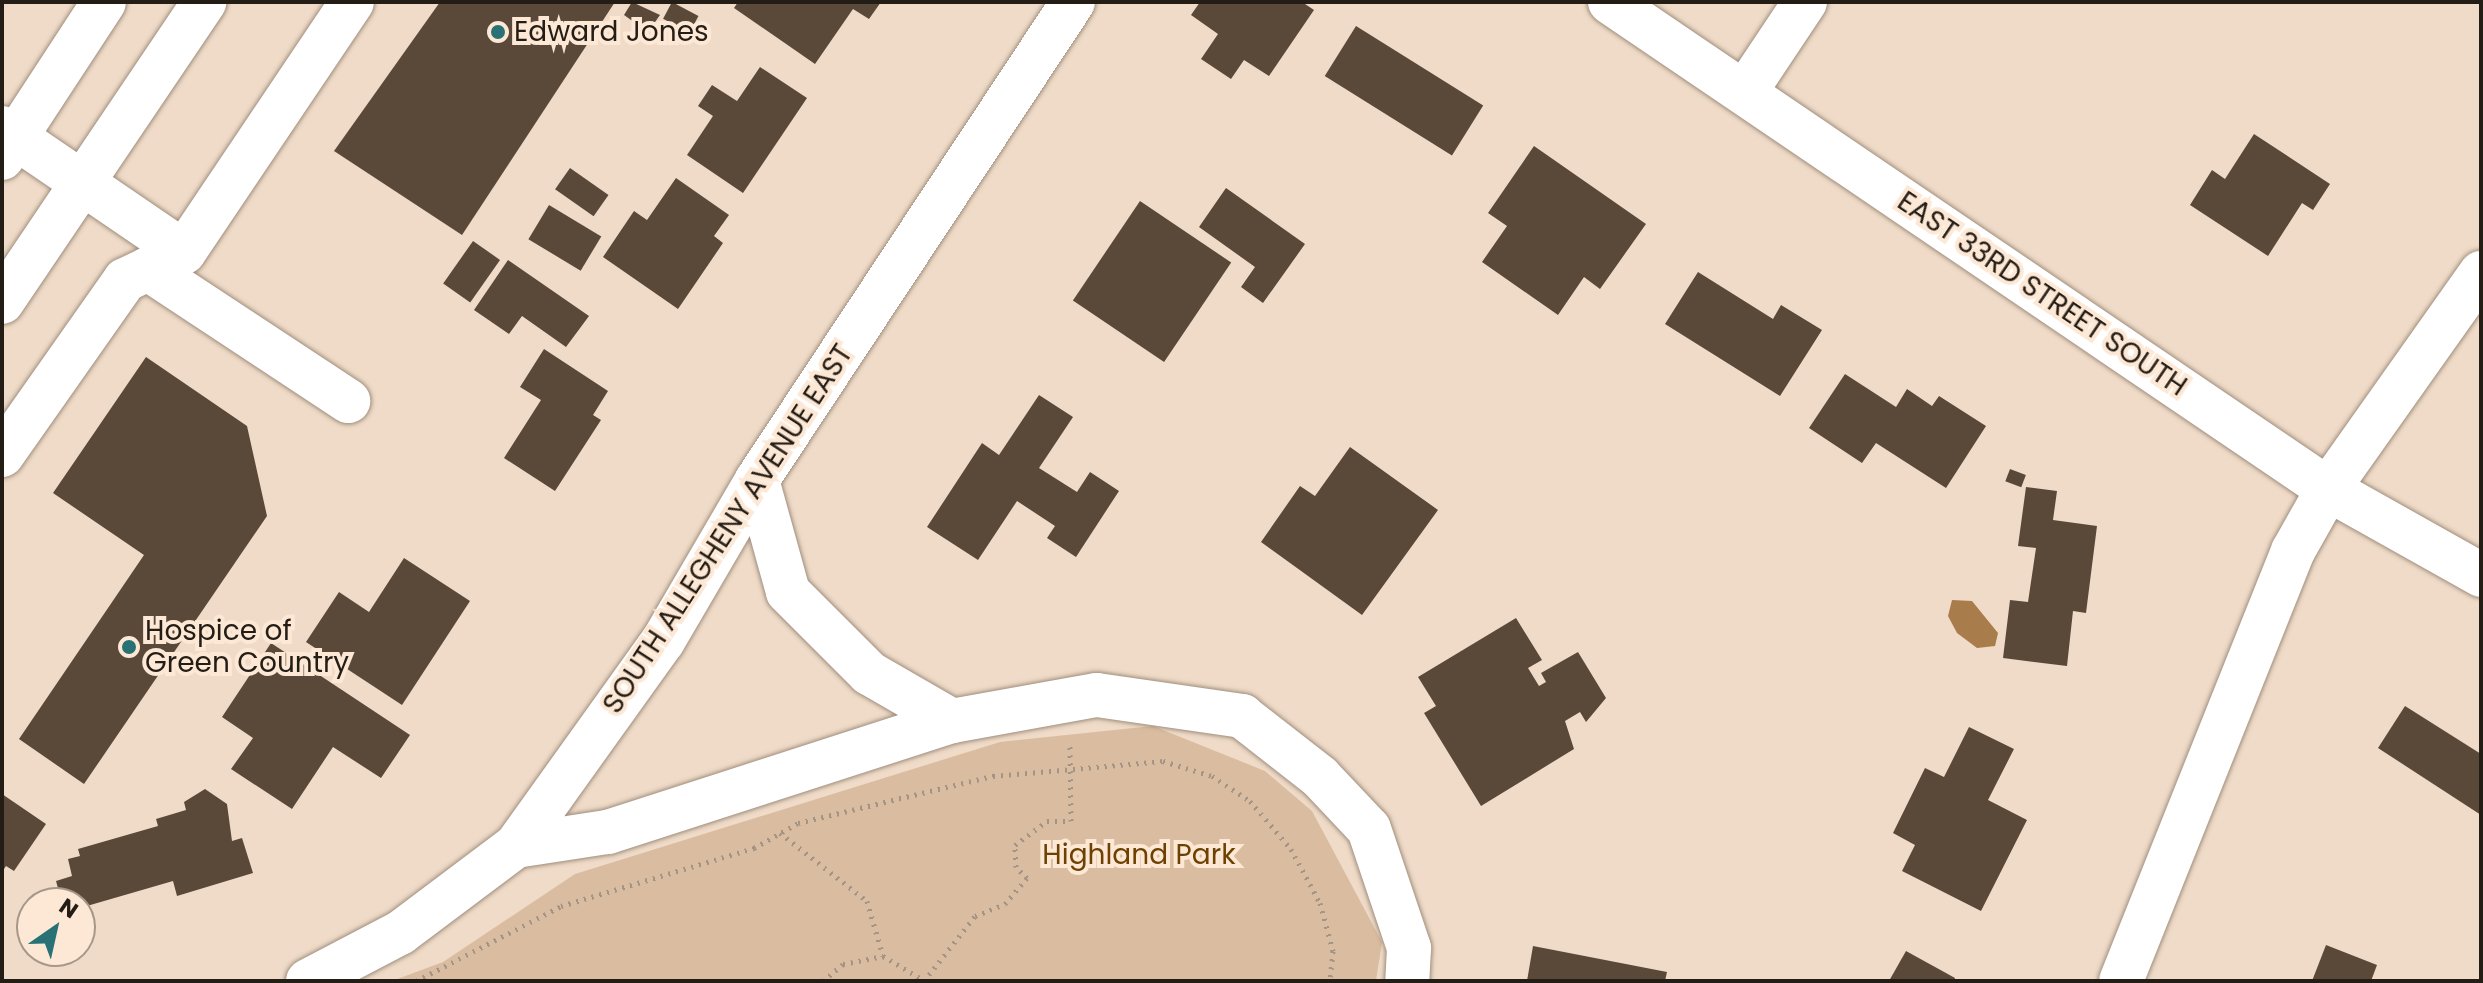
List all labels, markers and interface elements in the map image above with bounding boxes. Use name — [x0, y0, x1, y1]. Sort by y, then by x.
place label: Edward Jones — [514, 15, 709, 49]
marker: Edward Jones — [489, 23, 507, 41]
street label: EAST 33RD STREET SOUTH — [1891, 185, 2193, 403]
street label: SOUTH ALLEGHENY AVENUE EAST — [596, 338, 860, 720]
place label: Hospice of Green Country — [145, 614, 349, 680]
marker: Hospice of Green Country — [120, 638, 138, 656]
park label: Highland Park — [1042, 838, 1236, 872]
north arrow — [16, 887, 96, 967]
text: N — [53, 891, 84, 926]

